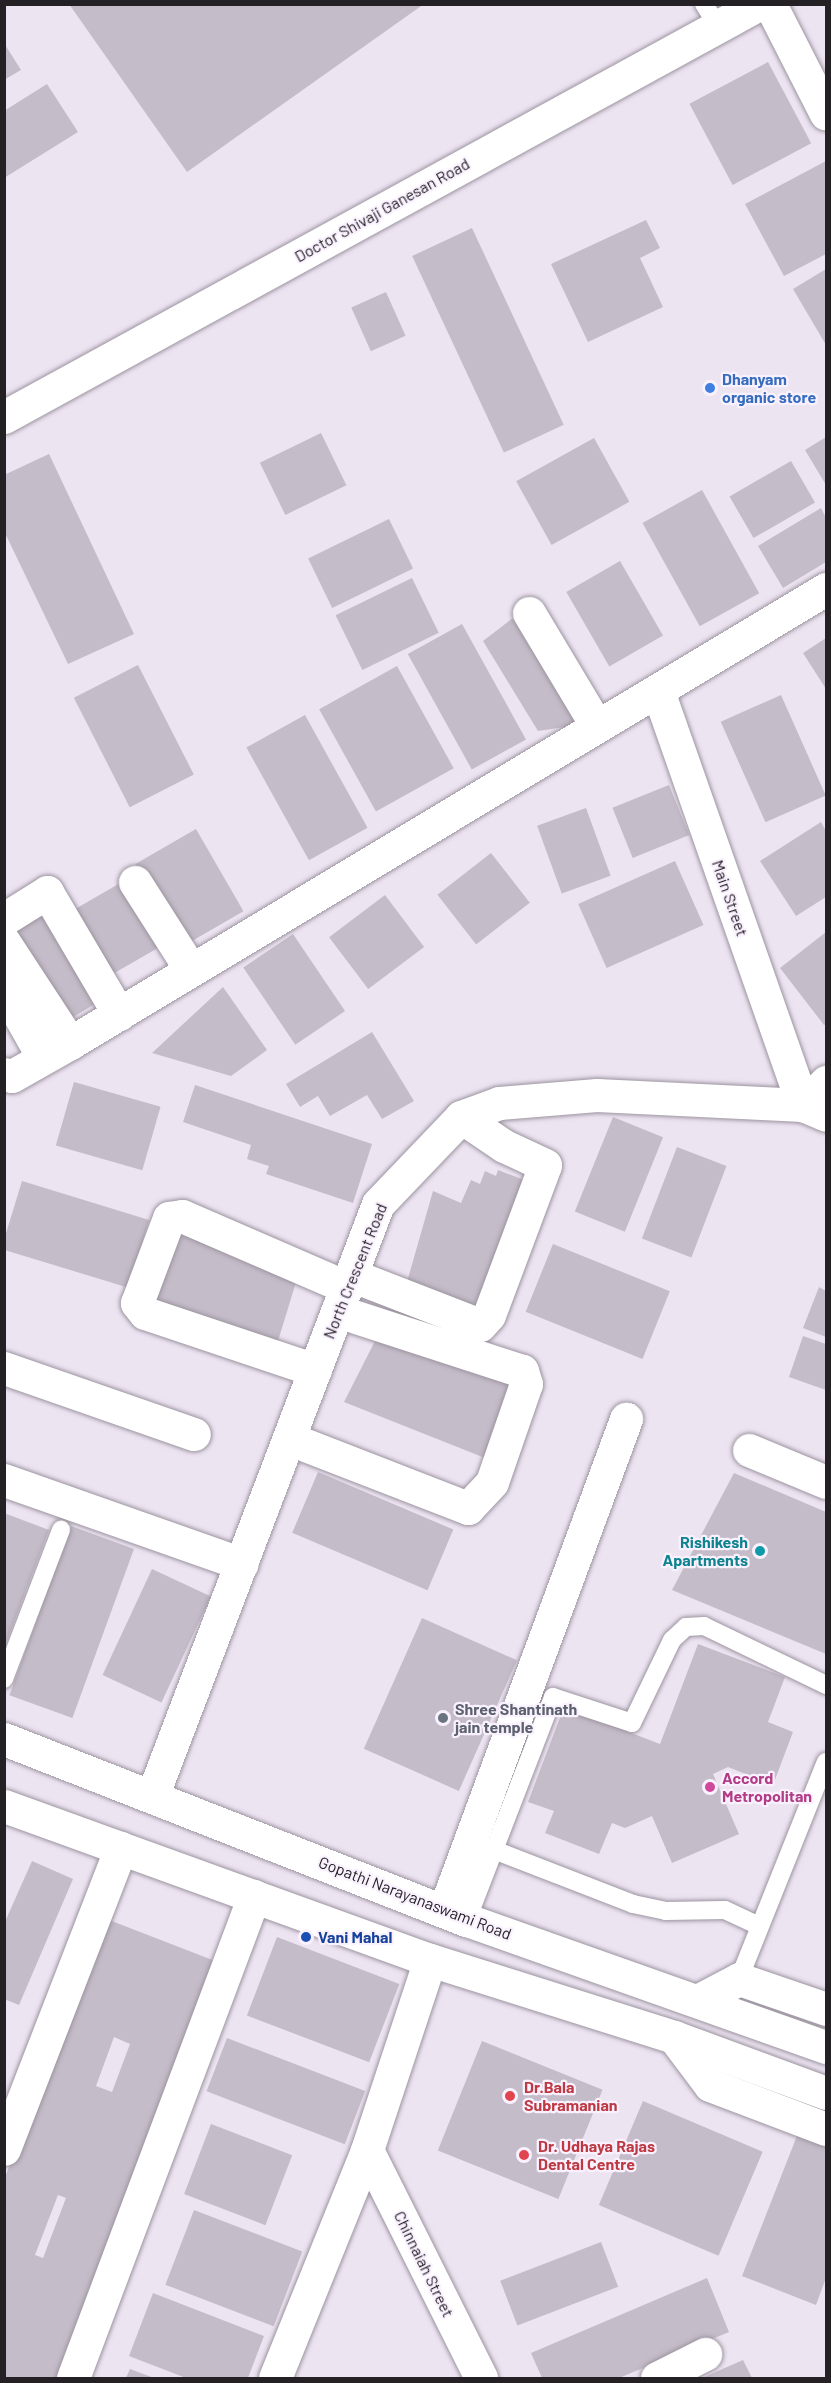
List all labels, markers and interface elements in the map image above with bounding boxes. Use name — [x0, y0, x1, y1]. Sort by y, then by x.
street label: Doctor Shivaji Ganesan Road — [291, 154, 473, 266]
place label: Dhanyam organic store — [722, 369, 816, 407]
marker: Dhanyam organic store — [703, 381, 717, 395]
street label: Main Street — [708, 857, 752, 939]
street label: North Crescent Road — [319, 1200, 391, 1342]
place label: Rishikesh Apartments — [663, 1532, 748, 1570]
marker: Rishikesh Apartments — [753, 1544, 767, 1558]
place label: Shree Shantinath jain temple — [455, 1699, 577, 1737]
marker: Shree Shantinath jain temple — [436, 1711, 450, 1725]
place label: Accord Metropolitan — [722, 1768, 812, 1806]
marker: Accord Metropolitan — [703, 1780, 717, 1794]
street label: Gopathi Narayanaswami Road — [316, 1852, 514, 1944]
place label: Vani Mahal — [318, 1927, 392, 1947]
marker: Vani Mahal — [299, 1930, 313, 1944]
place label: Dr.Bala Subramanian — [524, 2077, 618, 2115]
marker: Dr.Bala Subramanian — [501, 2087, 519, 2105]
place label: Dr. Udhaya Rajas Dental Centre — [538, 2136, 655, 2174]
marker: Dr. Udhaya Rajas Dental Centre — [515, 2146, 533, 2164]
street label: Chinnaiah Street — [390, 2208, 458, 2320]

